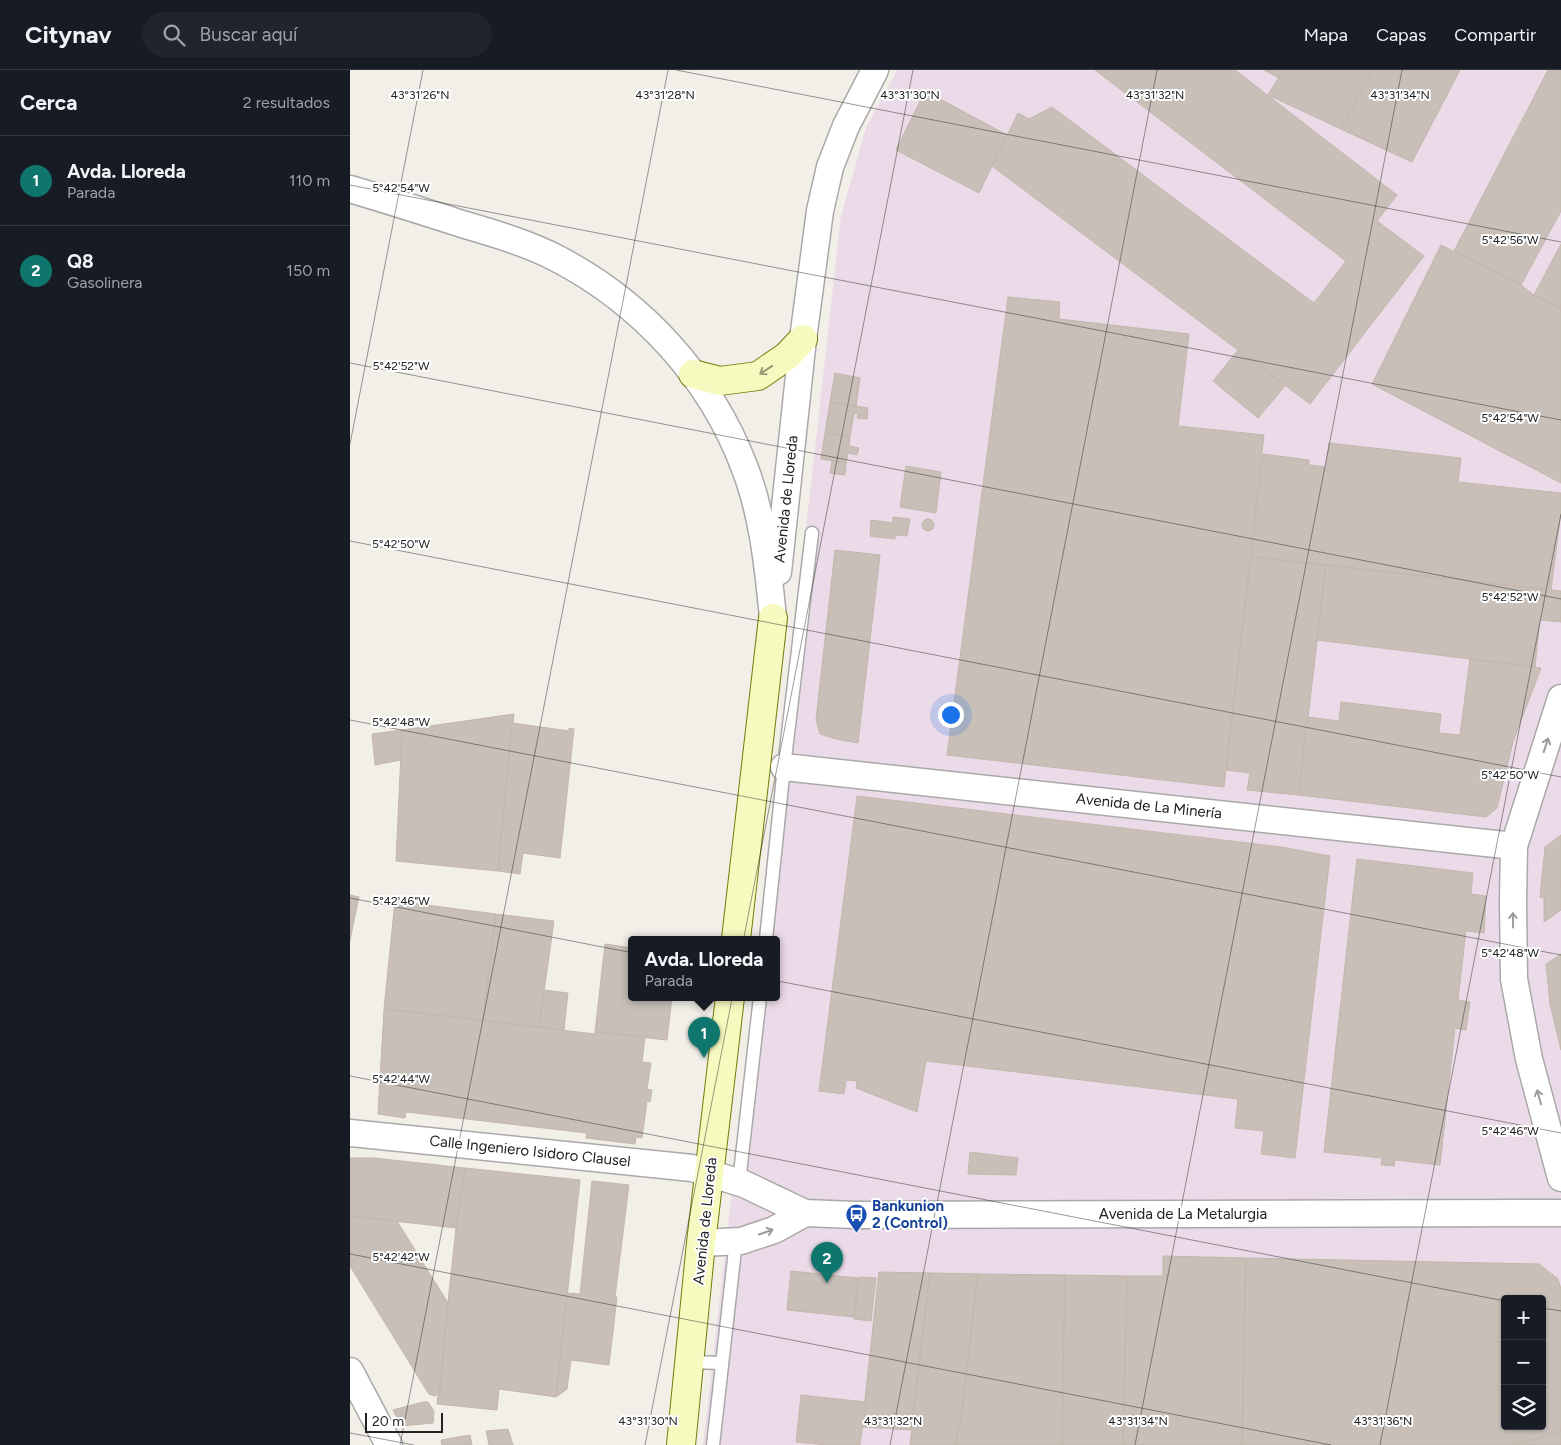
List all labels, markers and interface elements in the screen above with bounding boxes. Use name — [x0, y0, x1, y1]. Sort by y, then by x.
search box — [142, 12, 492, 57]
text: Citynav — [25, 20, 112, 49]
icon: search — [160, 21, 188, 49]
text: Buscar aquí — [200, 23, 297, 46]
text: Mapa — [1304, 24, 1348, 46]
text: Capas — [1376, 24, 1426, 46]
text: Compartir — [1454, 24, 1536, 46]
text: 43°31'26"N — [391, 88, 449, 102]
text: 43°31'28"N — [635, 88, 695, 102]
text: 43°31'30"N — [880, 88, 940, 102]
text: 43°31'32"N — [1126, 88, 1184, 102]
text: 43°31'34"N — [1370, 88, 1430, 102]
text: Cerca — [20, 90, 77, 115]
text: 2 resultados — [243, 93, 330, 112]
text: Avda. Lloreda — [67, 160, 186, 183]
text: 1 — [33, 171, 39, 190]
text: 110 m — [289, 171, 330, 190]
text: 5°42'54"W — [372, 181, 430, 195]
text: Parada — [67, 183, 115, 202]
text: 5°42'56"W — [1482, 233, 1539, 247]
text: Q8 — [67, 250, 94, 273]
text: 2 — [31, 261, 41, 280]
text: 150 m — [286, 261, 330, 280]
text: Gasolinera — [67, 273, 143, 292]
text: 5°42'52"W — [373, 359, 430, 373]
one-way arrow — [759, 365, 773, 375]
text: 5°42'54"W — [1481, 411, 1539, 425]
street label: Avenida de Lloreda — [770, 434, 802, 564]
text: 5°42'50"W — [372, 537, 430, 551]
text: 5°42'52"W — [1482, 590, 1539, 604]
your location — [938, 702, 964, 728]
text: 5°42'48"W — [372, 715, 431, 729]
one-way arrow — [1542, 737, 1552, 753]
text: 5°42'50"W — [1481, 768, 1539, 782]
street label: Avenida de La Minería — [1075, 789, 1223, 823]
text: 5°42'46"W — [372, 894, 430, 908]
one-way arrow — [1508, 912, 1518, 928]
popup — [628, 936, 780, 1001]
text: 5°42'48"W — [1481, 946, 1540, 960]
text: Avda. Lloreda — [645, 948, 763, 971]
text: Parada — [645, 971, 693, 990]
pin: 1 — [688, 1017, 720, 1058]
text: 5°42'44"W — [372, 1072, 431, 1086]
one-way arrow — [1534, 1089, 1543, 1105]
text: 5°42'46"W — [1481, 1124, 1539, 1138]
street label: Calle Ingeniero Isidoro Clausel — [429, 1131, 631, 1171]
street label: Avenida de Lloreda — [689, 1156, 721, 1286]
place label: Bankunion 2 (Control) — [872, 1197, 948, 1232]
bus stop icon: Bankunion 2 (Control) — [844, 1203, 868, 1234]
street label: Avenida de La Metalurgia — [1099, 1205, 1267, 1223]
one-way arrow — [758, 1227, 774, 1237]
pin: 2 — [811, 1242, 843, 1283]
text: 5°42'42"W — [372, 1250, 430, 1264]
map controls — [1501, 1295, 1546, 1430]
button: + — [1501, 1295, 1546, 1340]
button: − — [1501, 1340, 1546, 1385]
button: layers — [1501, 1385, 1546, 1430]
scale bar — [365, 1410, 442, 1433]
text: 20 m — [372, 1413, 404, 1430]
text: 43°31'30"N — [618, 1414, 678, 1428]
text: 43°31'32"N — [864, 1414, 922, 1428]
text: 43°31'34"N — [1108, 1414, 1168, 1428]
text: 43°31'36"N — [1354, 1414, 1412, 1428]

